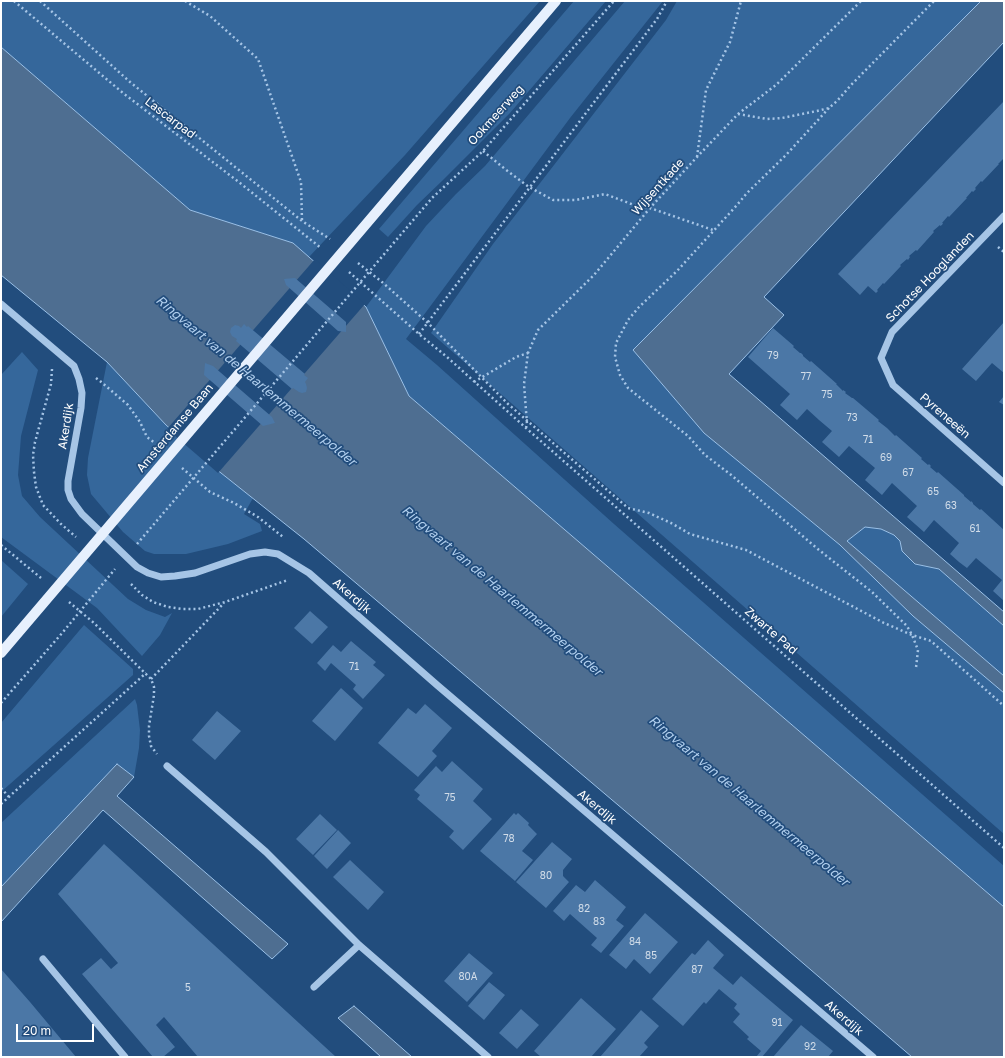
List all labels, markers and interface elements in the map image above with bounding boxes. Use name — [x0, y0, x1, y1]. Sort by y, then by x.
street label: Ookmeerweg — [465, 82, 527, 148]
street label: Lascarpad — [142, 94, 198, 142]
street label: Wijsentkade — [629, 156, 687, 218]
street label: Schotse Hooglanden — [883, 229, 977, 325]
water label: Ringvaart van de Haarlemmermeerpolder — [153, 292, 359, 470]
house number: 79 — [767, 350, 779, 362]
house number: 77 — [801, 371, 811, 383]
street label: Amsterdamse Baan — [134, 381, 216, 475]
house number: 75 — [821, 389, 833, 401]
street label: Pyreneeën — [917, 390, 973, 442]
street label: Akerdijk — [55, 402, 77, 450]
house number: 73 — [846, 412, 858, 424]
house number: 71 — [863, 434, 873, 446]
house number: 69 — [880, 452, 892, 464]
house number: 67 — [902, 467, 914, 479]
house number: 65 — [927, 486, 939, 498]
house number: 63 — [945, 500, 957, 512]
water label: Ringvaart van de Haarlemmermeerpolder — [399, 502, 605, 680]
house number: 61 — [970, 523, 980, 535]
street label: Akerdijk — [330, 575, 374, 617]
street label: Zwarte Pad — [742, 604, 800, 658]
house number: 71 — [349, 661, 359, 673]
water label: Ringvaart van de Haarlemmermeerpolder — [646, 712, 852, 890]
street label: Akerdijk — [574, 786, 620, 828]
house number: 75 — [444, 792, 456, 804]
house number: 78 — [503, 833, 515, 845]
house number: 80 — [540, 870, 552, 882]
house number: 82 — [578, 903, 590, 915]
house number: 83 — [593, 916, 605, 928]
house number: 84 — [629, 936, 641, 948]
house number: 85 — [645, 950, 657, 962]
house number: 87 — [691, 964, 703, 976]
house number: 80A — [459, 971, 477, 983]
house number: 5 — [185, 982, 191, 994]
street label: Akerdijk — [822, 997, 866, 1039]
scale bar — [18, 1016, 96, 1042]
house number: 91 — [772, 1017, 782, 1029]
text: 20 m — [23, 1023, 51, 1038]
house number: 92 — [804, 1041, 816, 1053]

